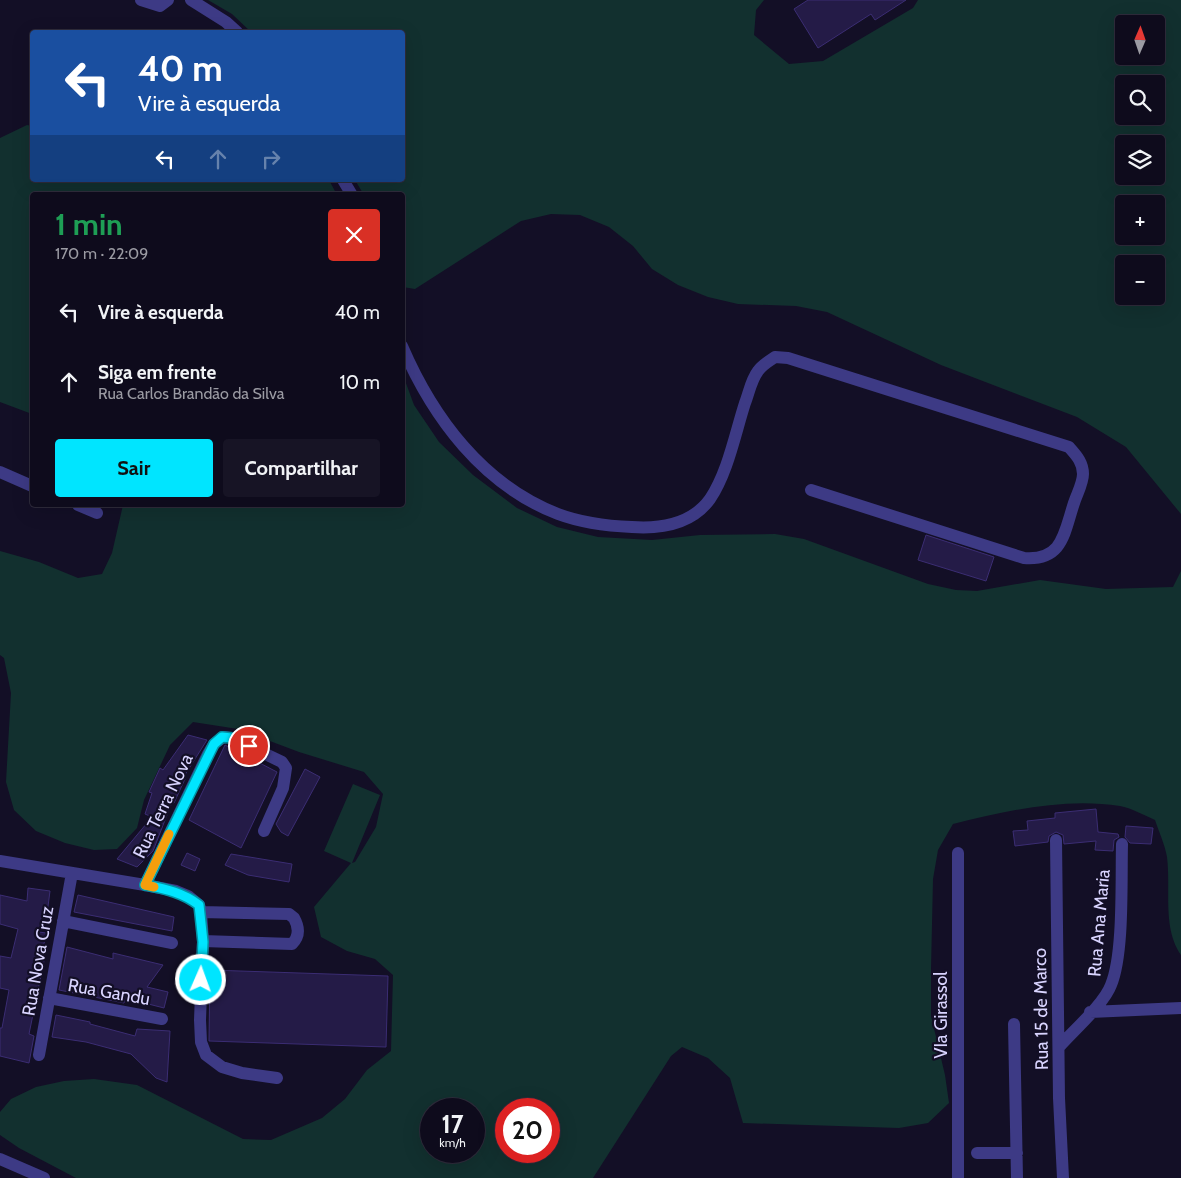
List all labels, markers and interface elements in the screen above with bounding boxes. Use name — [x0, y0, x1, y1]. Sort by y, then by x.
north arrow — [1115, 15, 1165, 65]
map controls — [1115, 15, 1165, 305]
text: 40 m — [138, 47, 223, 90]
icon: left — [55, 50, 120, 115]
button: search — [1115, 75, 1165, 125]
text: Vire à esquerda — [138, 90, 280, 117]
button: layers — [1115, 135, 1165, 185]
icon: left — [151, 145, 179, 173]
icon: ahead — [204, 145, 232, 173]
icon: right — [257, 145, 285, 173]
button: + — [1115, 195, 1165, 245]
text: 1 min — [55, 206, 123, 243]
button: close — [328, 209, 380, 261]
text: 170 m · 22:09 — [55, 244, 148, 263]
button: − — [1115, 255, 1165, 305]
icon: left — [55, 298, 83, 326]
text: Vire à esquerda — [98, 301, 224, 324]
text: 40 m — [335, 301, 380, 324]
text: Siga em frente — [98, 361, 216, 384]
icon: ahead — [55, 368, 83, 396]
text: 10 m — [340, 371, 380, 394]
text: Rua Carlos Brandão da Silva — [98, 384, 284, 403]
button: Sair — [55, 439, 213, 497]
button: Compartilhar — [223, 439, 380, 497]
pin — [228, 725, 270, 767]
icon: arrive — [235, 732, 263, 760]
street label: Rua Terra Nova — [128, 750, 198, 862]
street label: Rua Ana Maria — [1083, 868, 1115, 978]
street label: Rua Nova Cruz — [18, 904, 59, 1018]
street label: Rua 15 de Marco — [1029, 948, 1053, 1070]
position arrow — [174, 953, 226, 1005]
street label: VIa Girassol — [930, 971, 952, 1059]
street label: Rua Gandu — [66, 974, 152, 1010]
speed limit sign: 20 — [495, 1098, 560, 1163]
text: 17 — [442, 1109, 463, 1139]
text: km/h — [439, 1135, 466, 1150]

